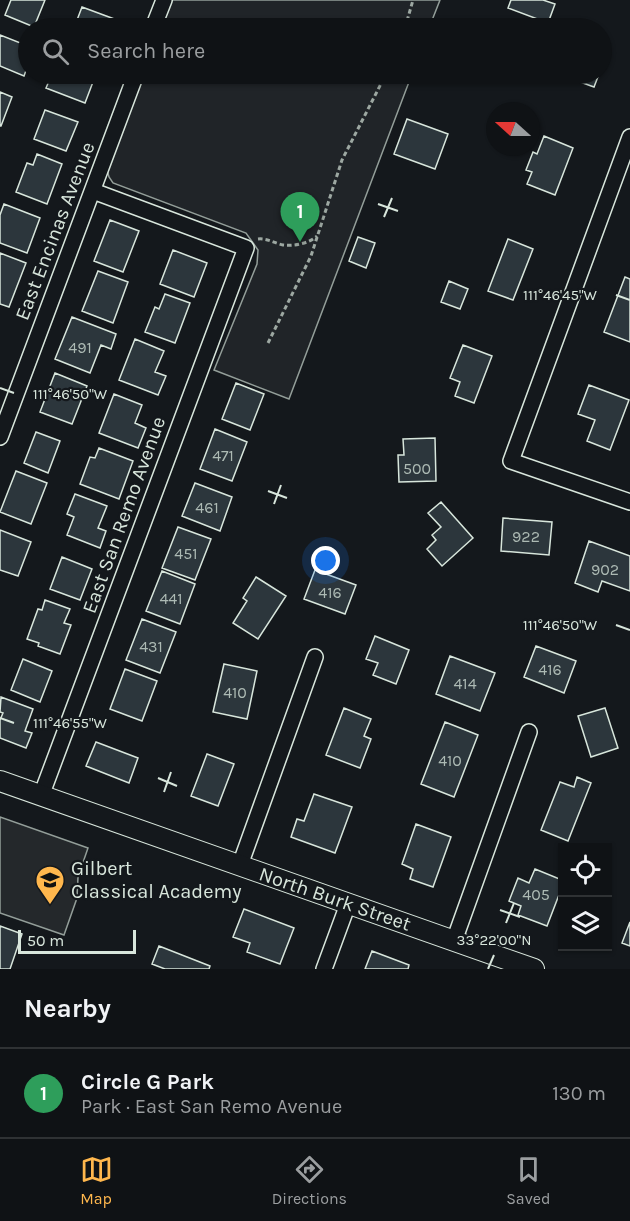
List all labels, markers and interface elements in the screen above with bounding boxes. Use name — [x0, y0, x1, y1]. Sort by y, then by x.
search box — [18, 18, 612, 84]
icon: search — [39, 35, 72, 68]
text: Search here — [87, 38, 205, 64]
north arrow — [486, 102, 540, 156]
street label: East Encinas Avenue — [10, 139, 100, 323]
pin: 1 — [280, 192, 320, 242]
text: 111°46'45"W — [523, 286, 597, 304]
house number: 491 — [68, 338, 92, 357]
text: 111°46'50"W — [33, 385, 108, 403]
street label: East San Remo Avenue — [78, 413, 170, 617]
house number: 471 — [212, 446, 234, 465]
house number: 500 — [403, 459, 431, 478]
house number: 461 — [195, 498, 219, 517]
house number: 922 — [512, 527, 540, 546]
house number: 451 — [174, 544, 198, 563]
your location — [311, 546, 340, 575]
house number: 902 — [591, 560, 619, 579]
house number: 416 — [318, 583, 342, 602]
house number: 441 — [159, 589, 183, 608]
text: 111°46'50"W — [523, 616, 598, 634]
house number: 431 — [139, 637, 163, 656]
house number: 416 — [538, 660, 562, 679]
house number: 414 — [453, 674, 477, 693]
house number: 410 — [223, 683, 247, 702]
text: 111°46'55"W — [33, 714, 108, 732]
house number: 410 — [438, 751, 462, 770]
map controls — [558, 843, 612, 951]
button: locate — [558, 843, 612, 897]
place label: Gilbert Classical Academy — [71, 857, 242, 903]
street label: North Burk Street — [256, 862, 414, 936]
school or university icon: Gilbert Classical Academy — [34, 864, 66, 906]
house number: 405 — [522, 885, 550, 904]
button: layers — [558, 897, 612, 951]
scale bar — [18, 927, 136, 954]
text: 50 m — [27, 931, 64, 950]
text: 33°22'00"N — [457, 931, 531, 949]
text: Nearby — [24, 993, 111, 1024]
text: Circle G Park — [81, 1069, 214, 1095]
text: 1 — [40, 1082, 47, 1105]
text: 130 m — [552, 1082, 606, 1105]
text: Park · East San Remo Avenue — [81, 1095, 342, 1118]
tab: Map — [80, 1153, 113, 1208]
tab: Directions — [272, 1153, 347, 1208]
tab: Saved — [506, 1153, 550, 1208]

